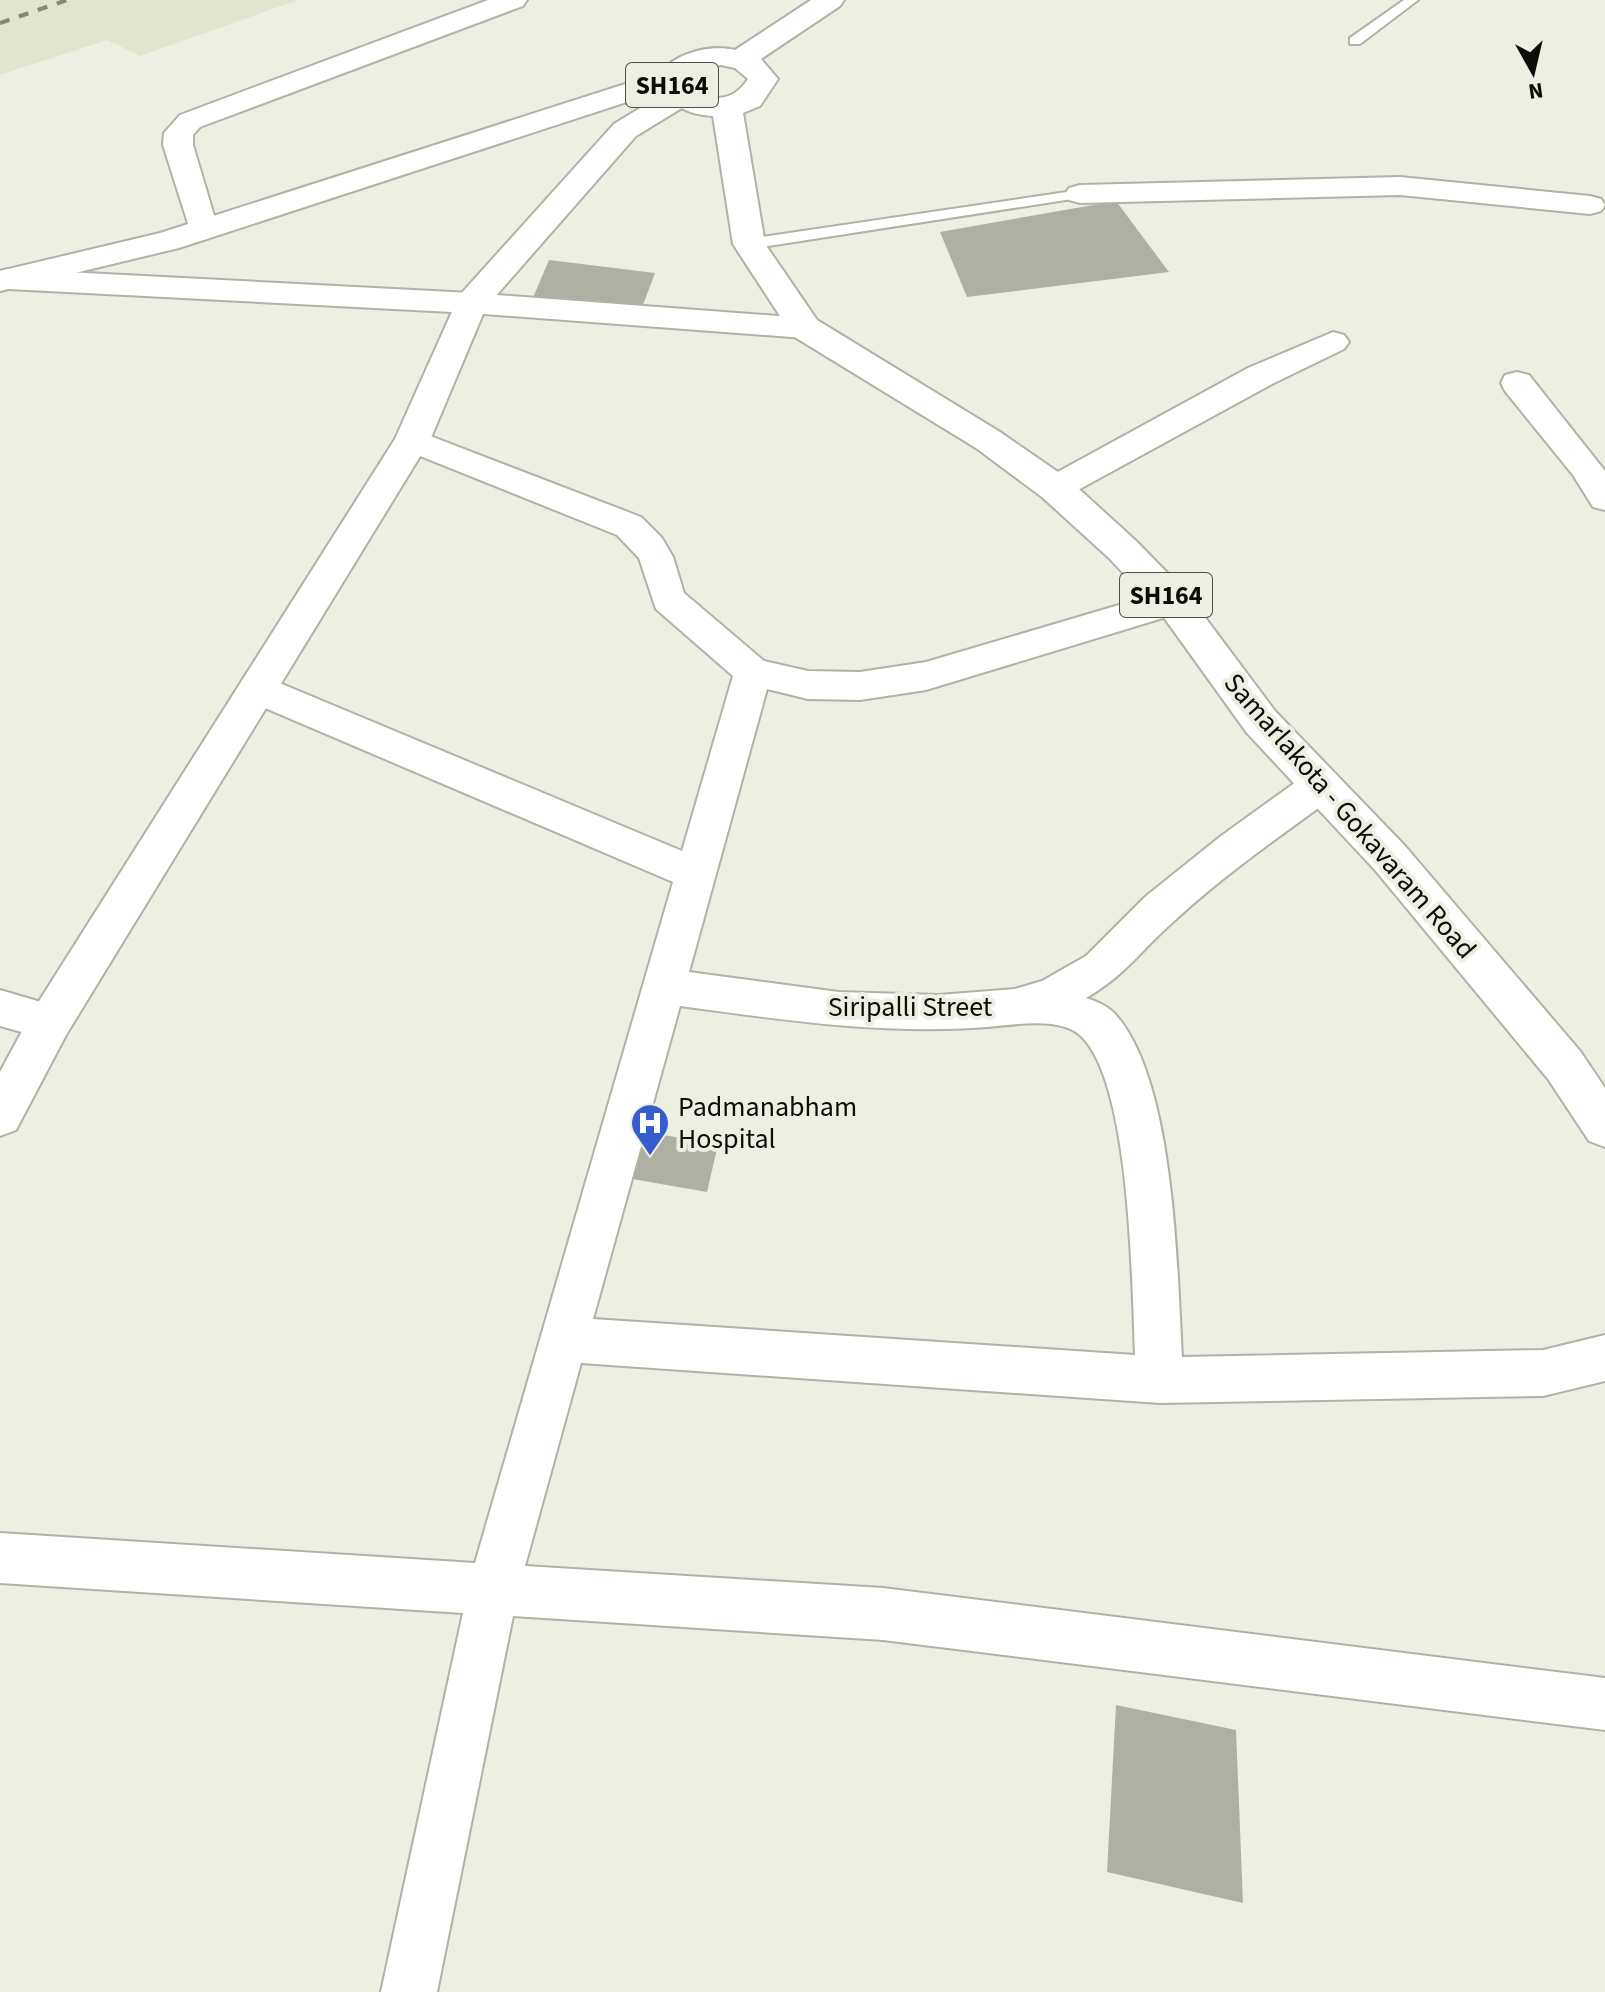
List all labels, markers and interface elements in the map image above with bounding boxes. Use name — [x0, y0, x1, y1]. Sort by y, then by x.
north arrow — [1493, 32, 1573, 112]
road number: SH164 — [626, 63, 718, 107]
text: N — [1526, 74, 1545, 108]
road number: SH164 — [1120, 573, 1212, 617]
street label: Samarlakota - Gokavaram Road — [1214, 664, 1486, 968]
street label: Siripalli Street — [828, 987, 993, 1027]
place label: Padmanabham Hospital — [678, 1087, 857, 1159]
hospital icon: Padmanabham Hospital — [629, 1102, 671, 1157]

